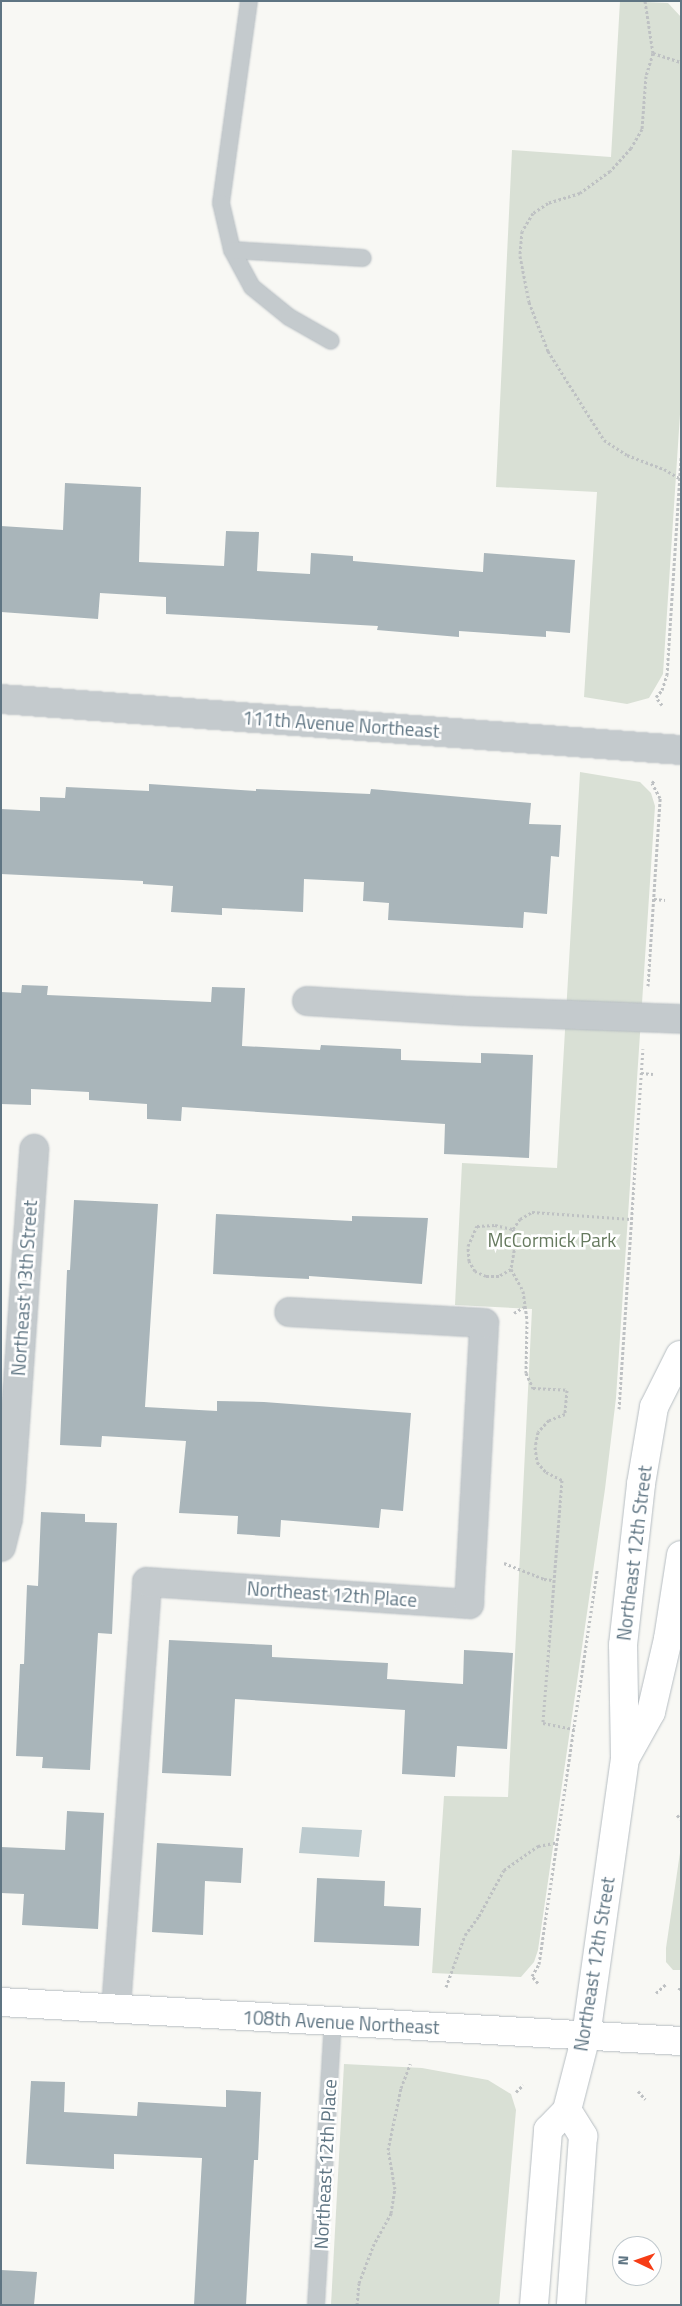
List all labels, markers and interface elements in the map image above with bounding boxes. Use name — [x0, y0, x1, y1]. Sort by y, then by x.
street label: 111th Avenue Northeast — [242, 706, 440, 742]
street label: Northeast 13th Street — [6, 1199, 42, 1377]
park label: McCormick Park — [488, 1229, 616, 1251]
street label: Northeast 12th Street — [612, 1464, 656, 1642]
street label: Northeast 12th Place — [246, 1577, 418, 1611]
street label: Northeast 12th Street — [569, 1875, 619, 2053]
street label: 108th Avenue Northeast — [242, 2005, 440, 2039]
street label: Northeast 12th Place — [309, 2078, 341, 2250]
north arrow — [612, 2236, 662, 2286]
text: N — [612, 2255, 633, 2266]

